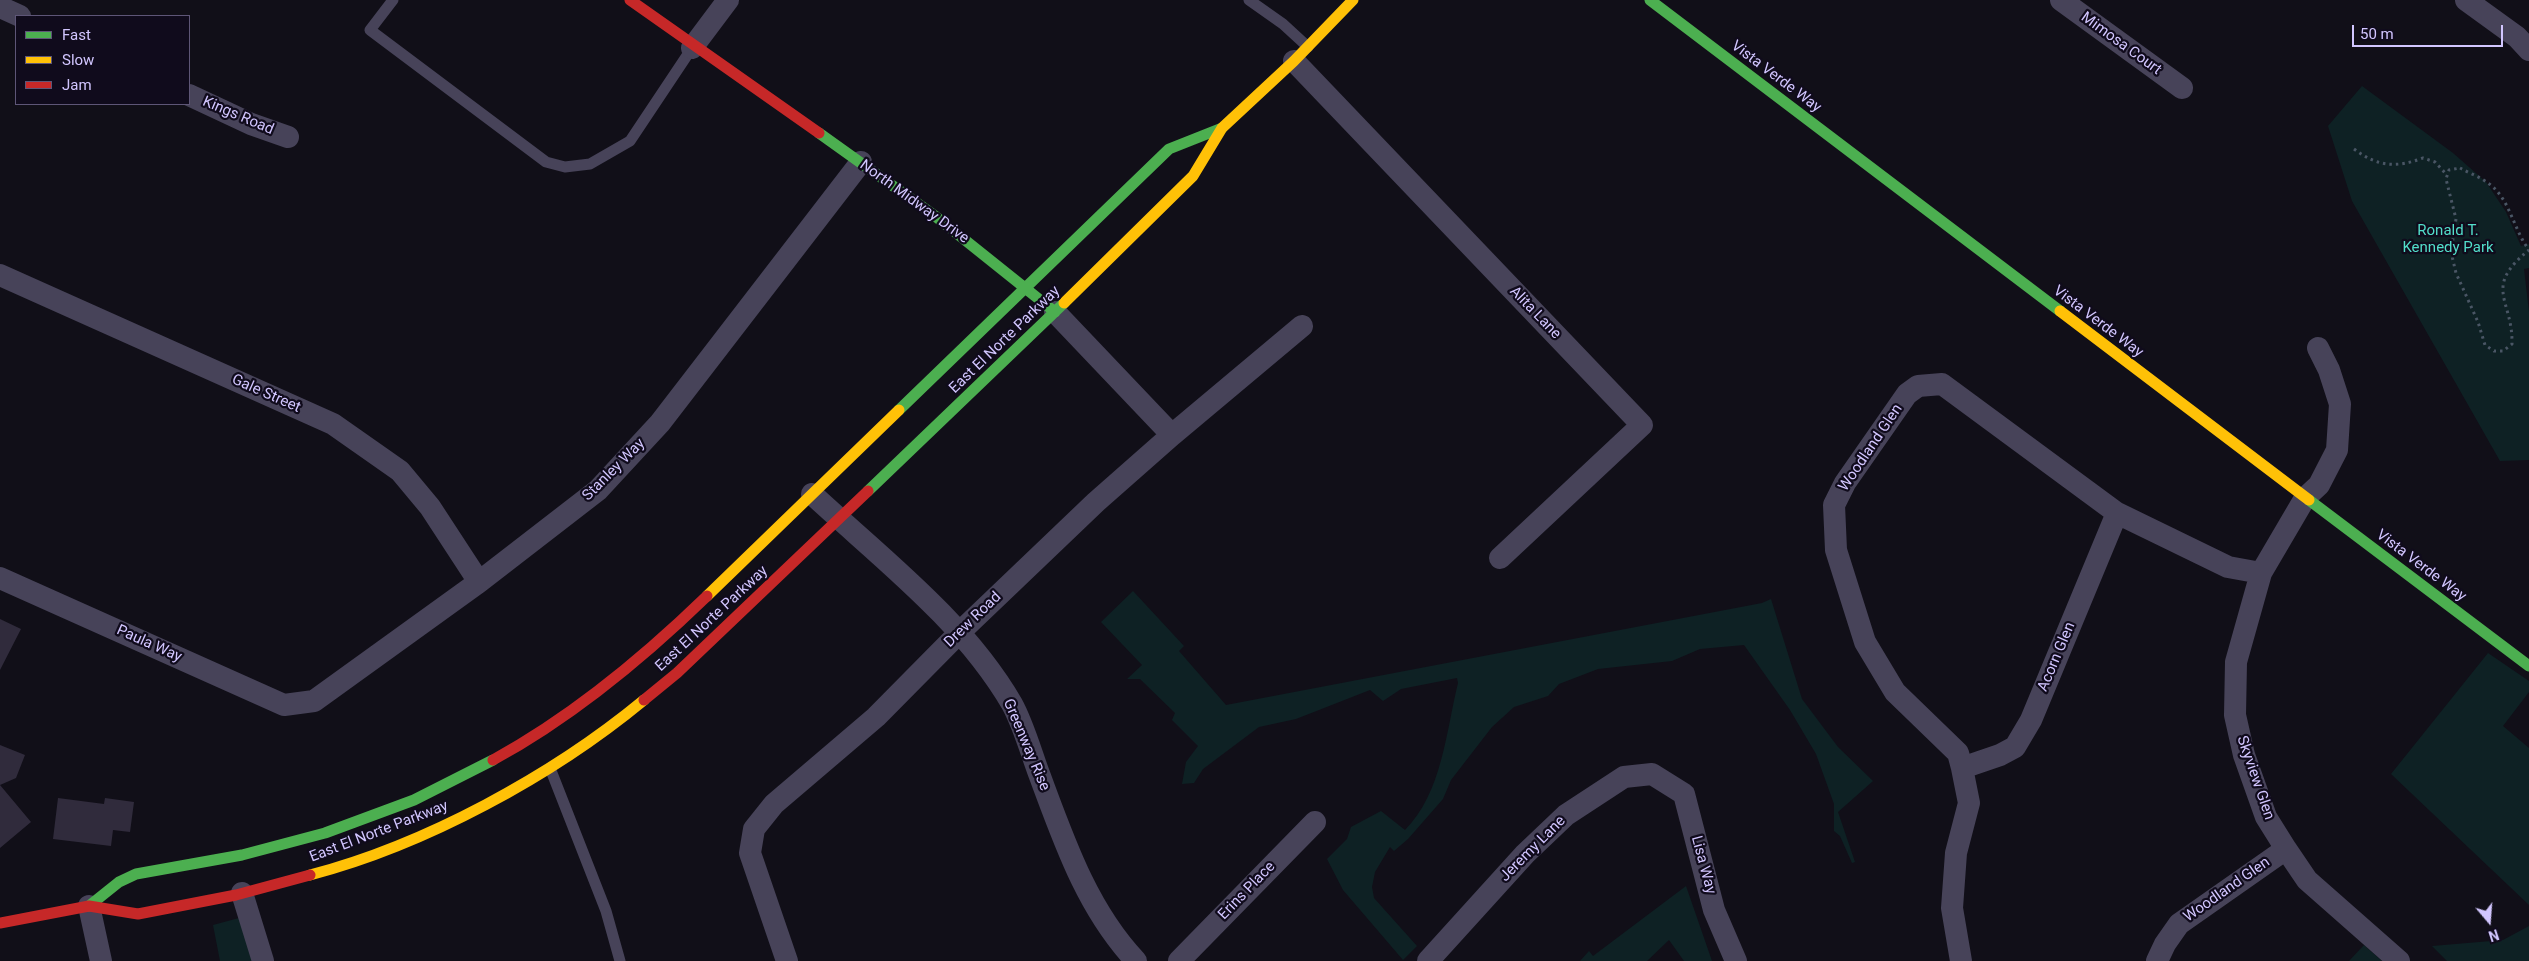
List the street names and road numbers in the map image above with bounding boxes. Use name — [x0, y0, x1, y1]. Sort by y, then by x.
street label: Mimosa Court — [2077, 9, 2165, 79]
street label: Vista Verde Way — [1727, 37, 1825, 117]
street label: Kings Road — [200, 93, 276, 139]
street label: North Midway Drive — [856, 156, 972, 248]
street label: Vista Verde Way — [2049, 282, 2147, 362]
street label: East El Norte Parkway — [946, 283, 1064, 397]
street label: Alita Lane — [1505, 283, 1565, 343]
street label: Gale Street — [229, 371, 303, 417]
street label: Woodland Glen — [1835, 401, 1907, 495]
street label: Stanley Way — [579, 435, 649, 505]
street label: Vista Verde Way — [2372, 526, 2470, 606]
street label: East El Norte Parkway — [652, 562, 772, 676]
street label: Drew Road — [941, 588, 1005, 652]
street label: Acorn Glen — [2034, 620, 2080, 694]
street label: Paula Way — [114, 622, 184, 666]
street label: Greenway Rise — [999, 696, 1053, 794]
street label: Skyview Glen — [2232, 734, 2278, 822]
street label: East El Norte Parkway — [307, 797, 451, 867]
street label: Jeremy Lane — [1496, 812, 1570, 886]
street label: Lisa Way — [1687, 834, 1719, 896]
street label: Woodland Glen — [2180, 854, 2274, 926]
street label: Erins Place — [1215, 858, 1279, 924]

